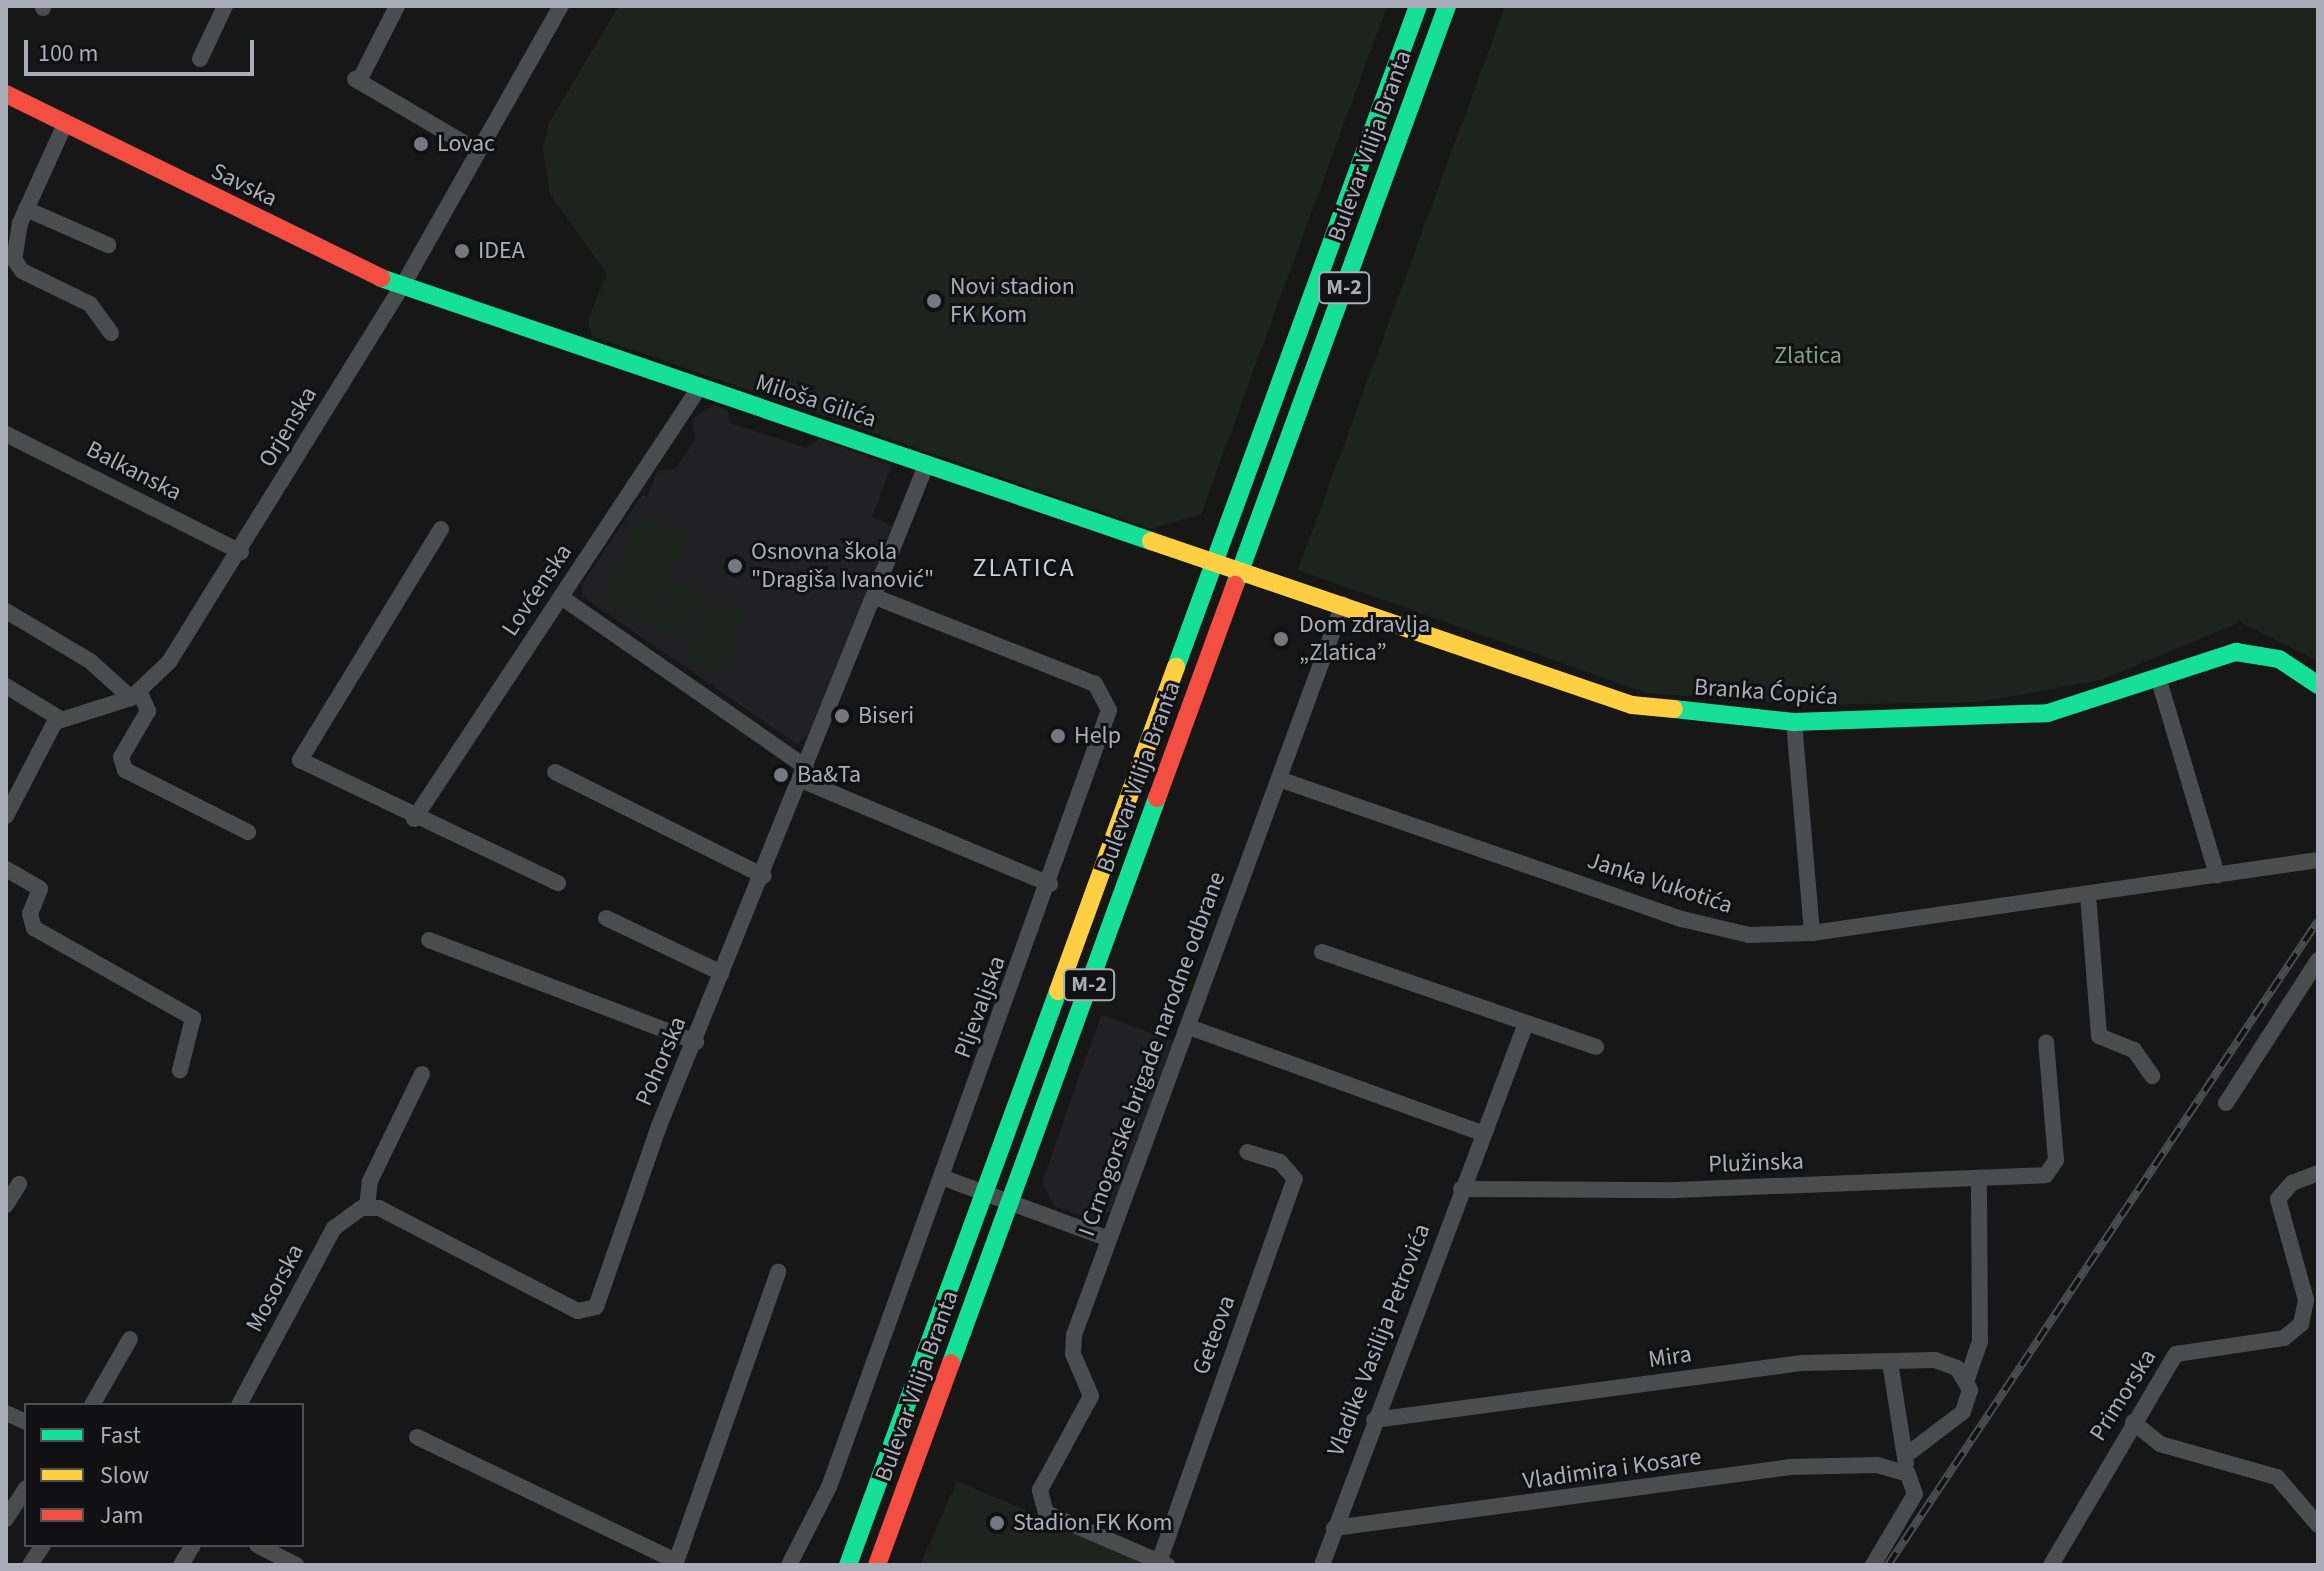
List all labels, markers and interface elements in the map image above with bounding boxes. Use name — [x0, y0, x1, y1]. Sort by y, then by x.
scale bar — [28, 24, 258, 74]
text: 100 m — [38, 36, 98, 71]
street label: Bulevar Vilija Branta — [1322, 47, 1418, 245]
place label: Lovac — [437, 130, 495, 158]
marker: Lovac — [412, 135, 430, 153]
street label: Savska — [206, 157, 282, 213]
place label: IDEA — [478, 237, 525, 265]
marker: IDEA — [453, 242, 471, 260]
road number: M-2 — [1318, 270, 1370, 306]
place label: Novi stadion FK Kom — [950, 273, 1075, 329]
marker: Novi stadion FK Kom — [925, 292, 943, 310]
park label: Zlatica — [1774, 342, 1842, 370]
street label: Miloša Gilića — [752, 368, 880, 434]
street label: Orjenska — [253, 381, 323, 473]
street label: Balkanska — [82, 435, 186, 507]
place label: Osnovna škola "Dragiša Ivanović" — [751, 538, 934, 594]
street label: Lovćenska — [496, 539, 578, 641]
district label: ZLATICA — [972, 552, 1076, 584]
marker: Osnovna škola "Dragiša Ivanović" — [726, 557, 744, 575]
place label: Dom zdravlja „Zlatica” — [1299, 611, 1430, 667]
marker: Dom zdravlja „Zlatica” — [1270, 628, 1292, 650]
street label: Branka Ćopića — [1693, 673, 1839, 711]
street label: Bulevar Vilija Branta — [1091, 678, 1187, 876]
place label: Biseri — [858, 702, 914, 730]
marker: Biseri — [833, 707, 851, 725]
place label: Help — [1074, 722, 1121, 750]
marker: Help — [1049, 727, 1067, 745]
place label: Ba&Ta — [797, 761, 861, 789]
marker: Ba&Ta — [772, 766, 790, 784]
street label: Janka Vukotića — [1584, 846, 1736, 920]
street label: I Crnogorske brigade narodne odbrane — [1072, 868, 1232, 1240]
street label: Pljevaljska — [948, 952, 1012, 1062]
road number: M-2 — [1063, 967, 1115, 1003]
street label: Pohorska — [629, 1012, 693, 1110]
street label: Plužinska — [1708, 1147, 1804, 1179]
street label: Vladike Vasilija Petrovića — [1321, 1220, 1437, 1460]
street label: Mosorska — [240, 1239, 310, 1337]
street label: Bulevar Vilija Branta — [869, 1287, 965, 1485]
street label: Geteova — [1186, 1292, 1242, 1378]
street label: Mira — [1647, 1340, 1693, 1374]
street label: Primorska — [2084, 1344, 2162, 1446]
legend — [24, 1403, 304, 1547]
text: Fast — [100, 1418, 141, 1453]
street label: Vladimira i Kosare — [1521, 1442, 1703, 1496]
text: Slow — [100, 1458, 149, 1493]
text: Jam — [100, 1498, 144, 1533]
place label: Stadion FK Kom — [1013, 1509, 1172, 1537]
marker: Stadion FK Kom — [988, 1514, 1006, 1532]

